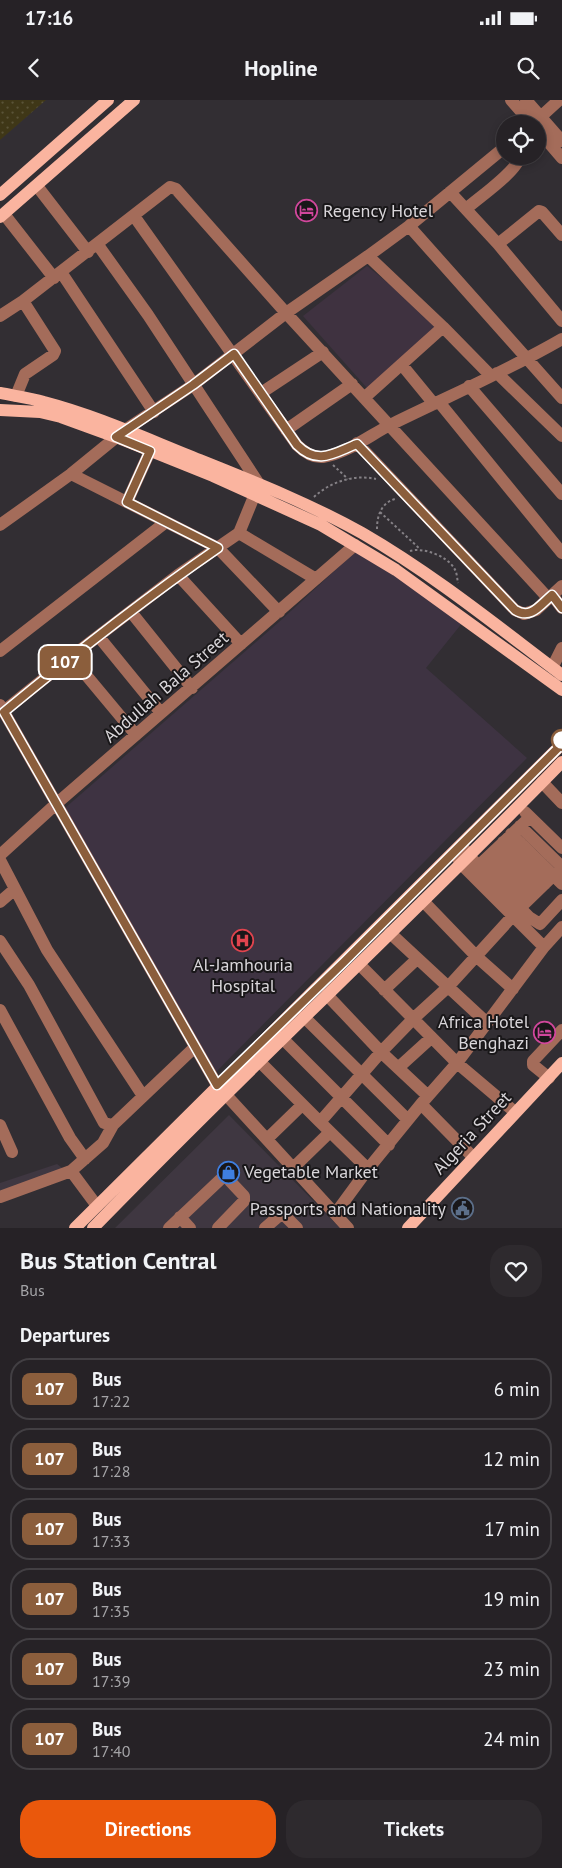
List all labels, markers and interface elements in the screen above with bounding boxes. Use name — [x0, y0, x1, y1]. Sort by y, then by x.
text: 17:16 — [25, 6, 73, 30]
icon: back — [20, 54, 48, 82]
text: Hopline — [244, 54, 318, 82]
icon: search — [514, 54, 542, 82]
map controls — [496, 115, 546, 165]
button: locate — [496, 115, 546, 165]
hotel icon: Regency Hotel — [295, 199, 319, 223]
place label: Regency Hotel — [323, 199, 434, 222]
street label: Abdullah Bala Street — [98, 626, 233, 747]
line badge: 107 — [36, 646, 94, 678]
text: 107 — [50, 650, 80, 673]
unlabelled marker — [551, 729, 562, 751]
hospital icon: Al-Jamhouria Hospital — [231, 928, 255, 952]
place label: Al-Jamhouria Hospital — [193, 953, 293, 997]
place label: Africa Hotel Benghazi — [438, 1010, 530, 1054]
hotel icon: Africa Hotel Benghazi — [533, 1020, 557, 1044]
street label: Algeria Street — [427, 1086, 516, 1179]
shop icon: Vegetable Market — [216, 1160, 240, 1184]
place label: Vegetable Market — [243, 1160, 378, 1183]
place label: Passports and Nationality — [250, 1197, 447, 1220]
public building icon: Passports and Nationality — [450, 1197, 474, 1221]
text: Bus Station Central — [20, 1245, 216, 1276]
button: heart — [490, 1245, 542, 1297]
text: Bus — [20, 1280, 45, 1300]
text: Departures — [20, 1323, 110, 1347]
text: Bus — [92, 1367, 121, 1391]
text: 107 — [34, 1377, 65, 1400]
text: 6 min — [494, 1377, 540, 1401]
text: 17:22 — [92, 1391, 130, 1411]
text: Bus — [92, 1437, 121, 1461]
text: 107 — [34, 1447, 65, 1470]
text: 12 min — [483, 1447, 540, 1471]
text: 17:28 — [92, 1461, 130, 1481]
text: Bus — [92, 1507, 121, 1531]
text: 107 — [34, 1517, 65, 1540]
text: 17 min — [484, 1517, 540, 1541]
text: 17:33 — [92, 1531, 130, 1551]
text: Bus — [92, 1577, 121, 1601]
text: 107 — [34, 1587, 65, 1610]
text: 19 min — [483, 1587, 540, 1611]
text: 17:35 — [92, 1601, 130, 1621]
text: Bus — [92, 1647, 121, 1671]
text: 107 — [34, 1657, 65, 1680]
text: 23 min — [483, 1657, 540, 1681]
text: 17:39 — [92, 1671, 130, 1691]
text: Bus — [92, 1717, 121, 1741]
text: 107 — [34, 1727, 65, 1750]
text: 24 min — [483, 1727, 540, 1751]
text: 17:40 — [92, 1741, 130, 1761]
button: Directions — [20, 1800, 276, 1858]
button: Tickets — [286, 1800, 542, 1858]

